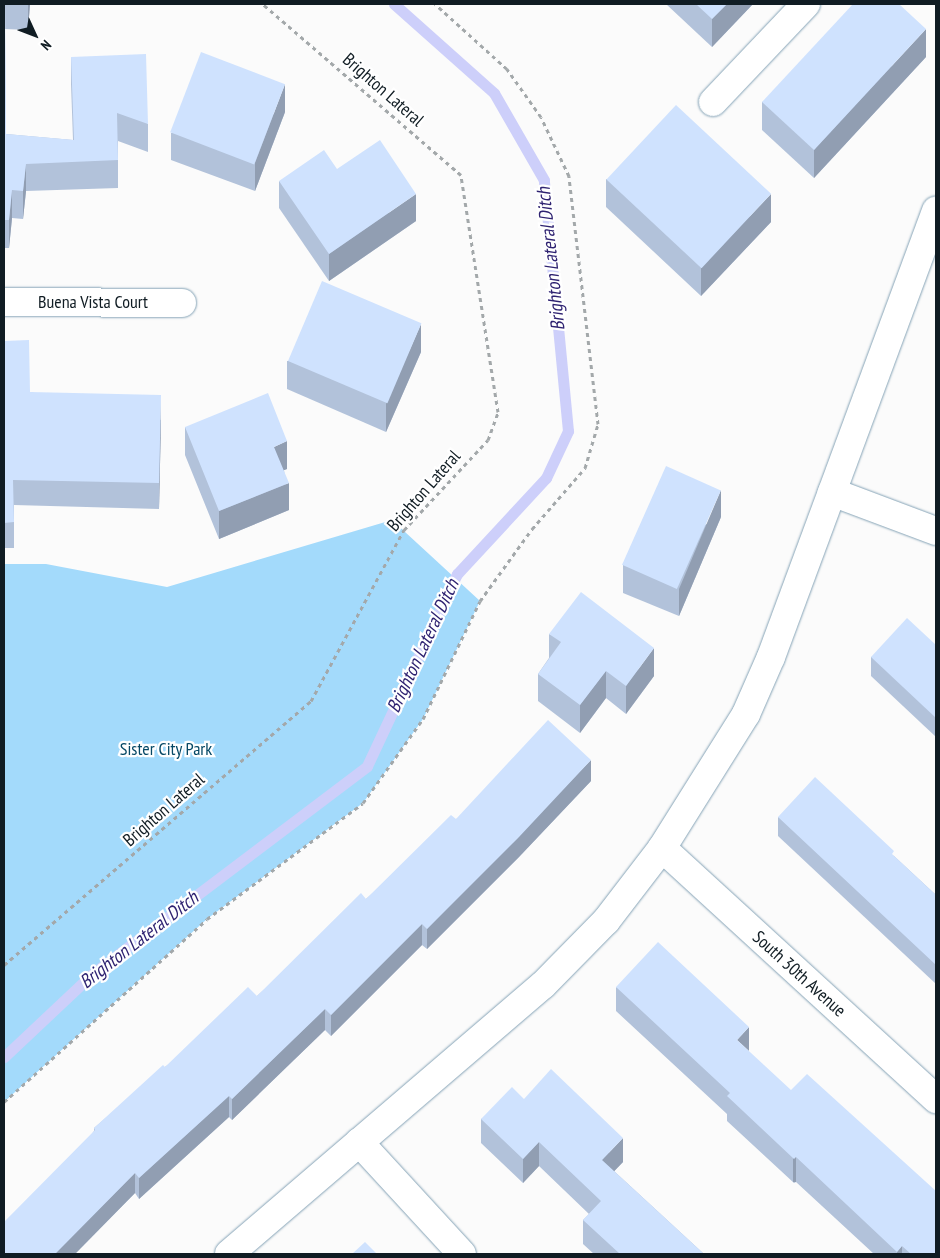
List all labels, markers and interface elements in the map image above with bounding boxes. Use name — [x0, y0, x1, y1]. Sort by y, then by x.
north arrow — [10, 10, 60, 60]
text: N — [37, 36, 55, 54]
street label: Brighton Lateral — [338, 49, 428, 131]
water label: Brighton Lateral Ditch — [532, 186, 570, 332]
street label: Buena Vista Court — [38, 291, 148, 313]
street label: Brighton Lateral — [383, 446, 465, 536]
water label: Brighton Lateral Ditch — [382, 576, 464, 716]
park label: Sister City Park — [119, 738, 213, 760]
street label: Brighton Lateral — [119, 769, 209, 851]
water label: Brighton Lateral Ditch — [75, 887, 203, 993]
street label: South 30th Avenue — [748, 926, 850, 1022]

